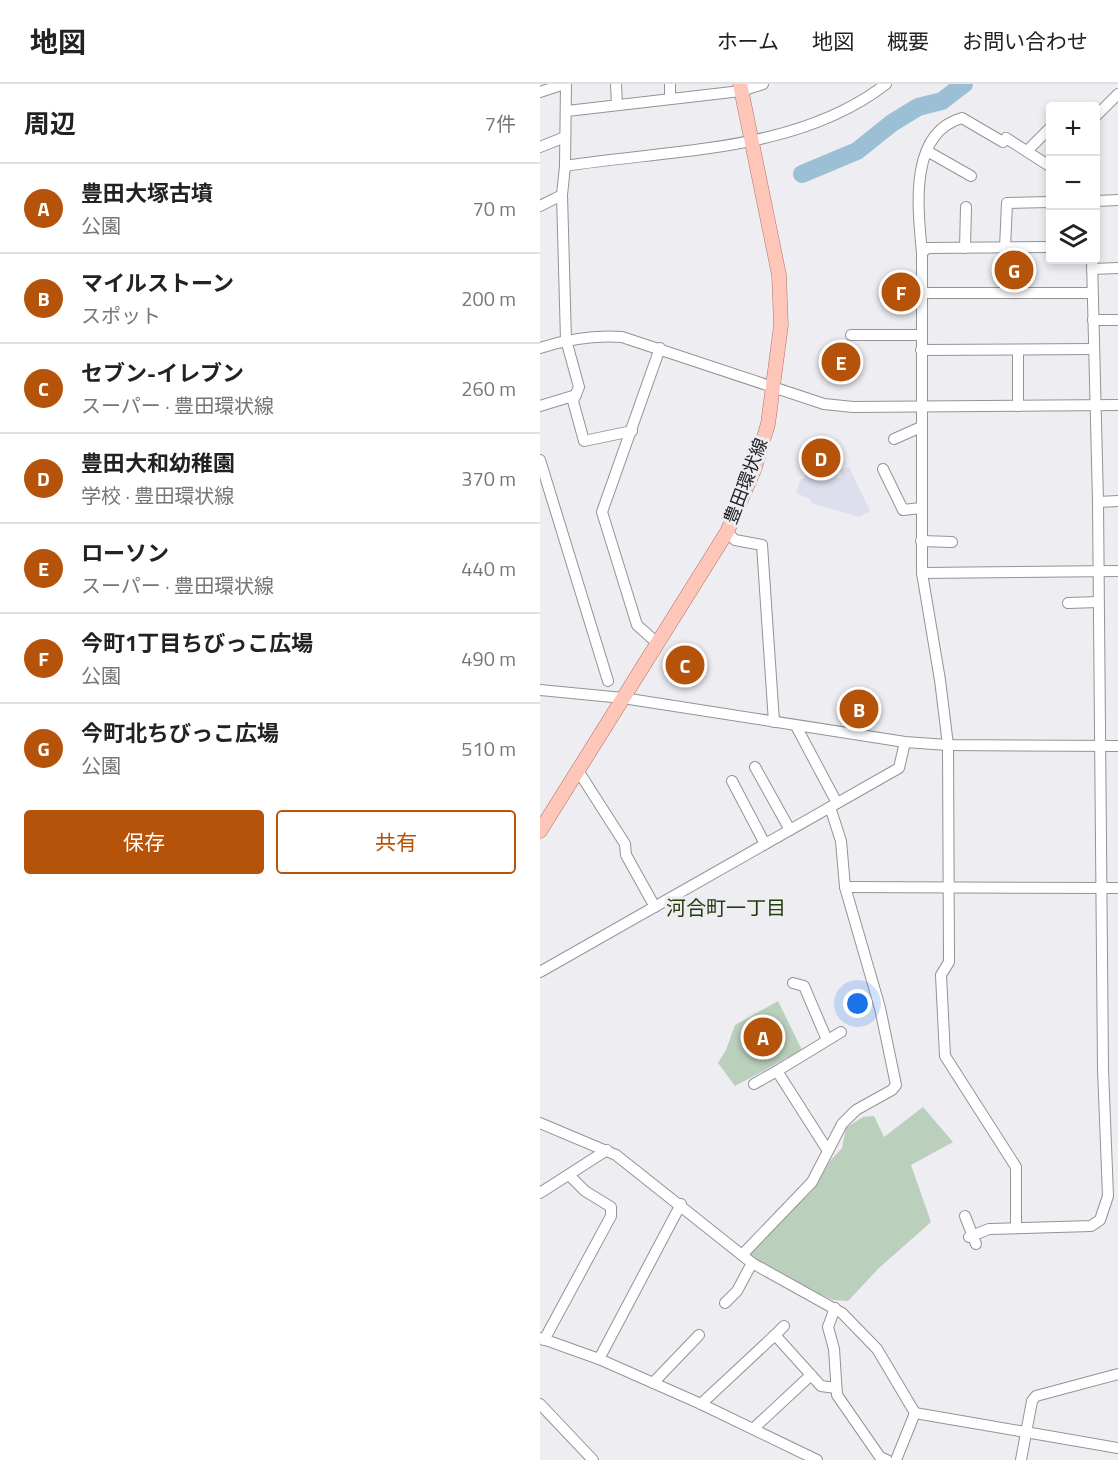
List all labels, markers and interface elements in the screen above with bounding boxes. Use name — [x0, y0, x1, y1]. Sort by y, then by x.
text: 地図 — [30, 20, 86, 63]
text: ホーム — [717, 25, 779, 57]
text: 地図 — [812, 25, 854, 57]
text: 概要 — [887, 25, 929, 57]
text: お問い合わせ — [962, 25, 1088, 57]
map controls — [1046, 102, 1100, 264]
button: + — [1046, 102, 1100, 156]
text: 周辺 — [24, 104, 76, 143]
text: 7件 — [485, 108, 516, 139]
button: − — [1046, 156, 1100, 210]
text: 豊田大塚古墳 — [81, 176, 213, 210]
text: A — [37, 193, 50, 224]
text: 70 m — [472, 193, 516, 224]
text: 公園 — [81, 210, 121, 241]
button: layers — [1046, 210, 1100, 264]
pin: G — [994, 248, 1034, 292]
text: マイルストーン — [81, 266, 234, 300]
pin: F — [882, 270, 920, 314]
text: B — [37, 283, 50, 314]
text: 200 m — [461, 283, 516, 314]
text: スポット — [81, 300, 161, 331]
pin: E — [822, 340, 860, 384]
text: セブン-イレブン — [81, 356, 244, 390]
text: C — [38, 373, 49, 404]
text: 260 m — [461, 373, 516, 404]
text: スーパー · 豊田環状線 — [81, 390, 274, 421]
street label: 豊田環状線 — [717, 434, 774, 528]
pin: D — [802, 436, 840, 481]
text: 豊田大和幼稚園 — [81, 446, 235, 480]
text: D — [37, 463, 50, 494]
text: 370 m — [461, 463, 516, 494]
text: 学校 · 豊田環状線 — [81, 480, 234, 511]
text: ローソン — [81, 536, 169, 570]
text: E — [38, 553, 49, 584]
text: 440 m — [461, 553, 516, 584]
text: スーパー · 豊田環状線 — [81, 570, 274, 601]
text: 今町1丁目ちびっこ広場 — [81, 626, 313, 660]
pin: C — [666, 642, 704, 688]
text: F — [38, 643, 49, 674]
text: 490 m — [461, 643, 516, 674]
text: 公園 — [81, 660, 121, 691]
pin: B — [840, 686, 878, 732]
text: 今町北ちびっこ広場 — [81, 716, 279, 750]
text: G — [37, 733, 50, 764]
text: 510 m — [461, 733, 516, 764]
text: 公園 — [81, 750, 121, 781]
button: 保存 — [24, 810, 264, 874]
button: 共有 — [276, 810, 516, 874]
district label: 河合町一丁目 — [666, 892, 786, 923]
your location — [843, 989, 872, 1018]
pin: A — [744, 1014, 782, 1060]

